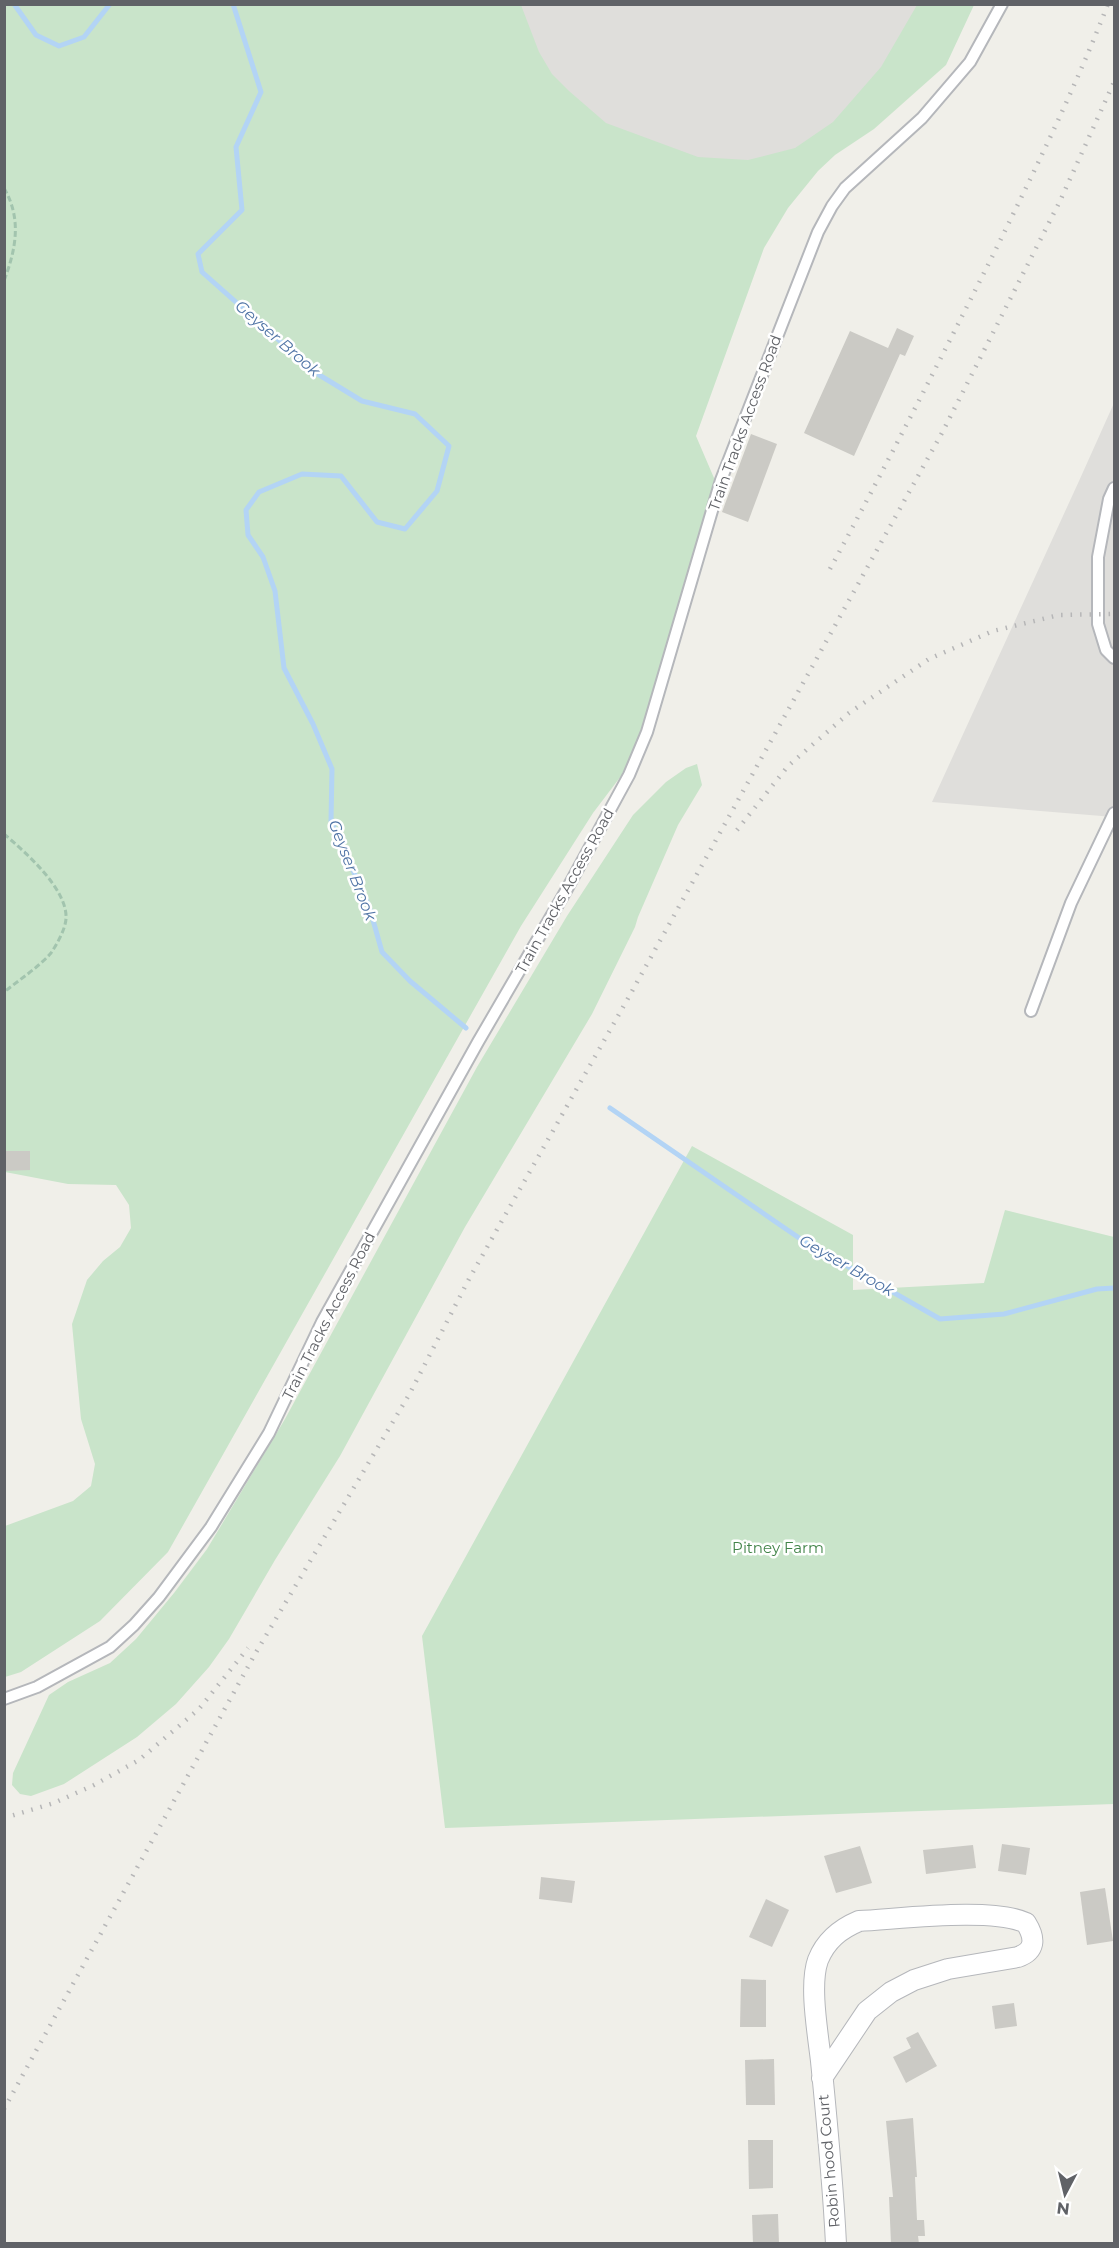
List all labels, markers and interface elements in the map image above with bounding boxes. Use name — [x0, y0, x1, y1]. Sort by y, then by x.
water label: Geyser Brook — [231, 296, 325, 381]
street label: Train Tracks Access Road — [704, 332, 785, 513]
street label: Train Tracks Access Road — [511, 805, 618, 977]
water label: Geyser Brook — [325, 817, 381, 925]
street label: Train Tracks Access Road — [278, 1229, 379, 1403]
water label: Geyser Brook — [796, 1231, 899, 1301]
park label: Pitney Farm — [732, 1538, 824, 1557]
street label: Robin hood Court — [813, 2094, 844, 2228]
north arrow — [1035, 2164, 1095, 2224]
text: N — [1056, 2198, 1071, 2219]

